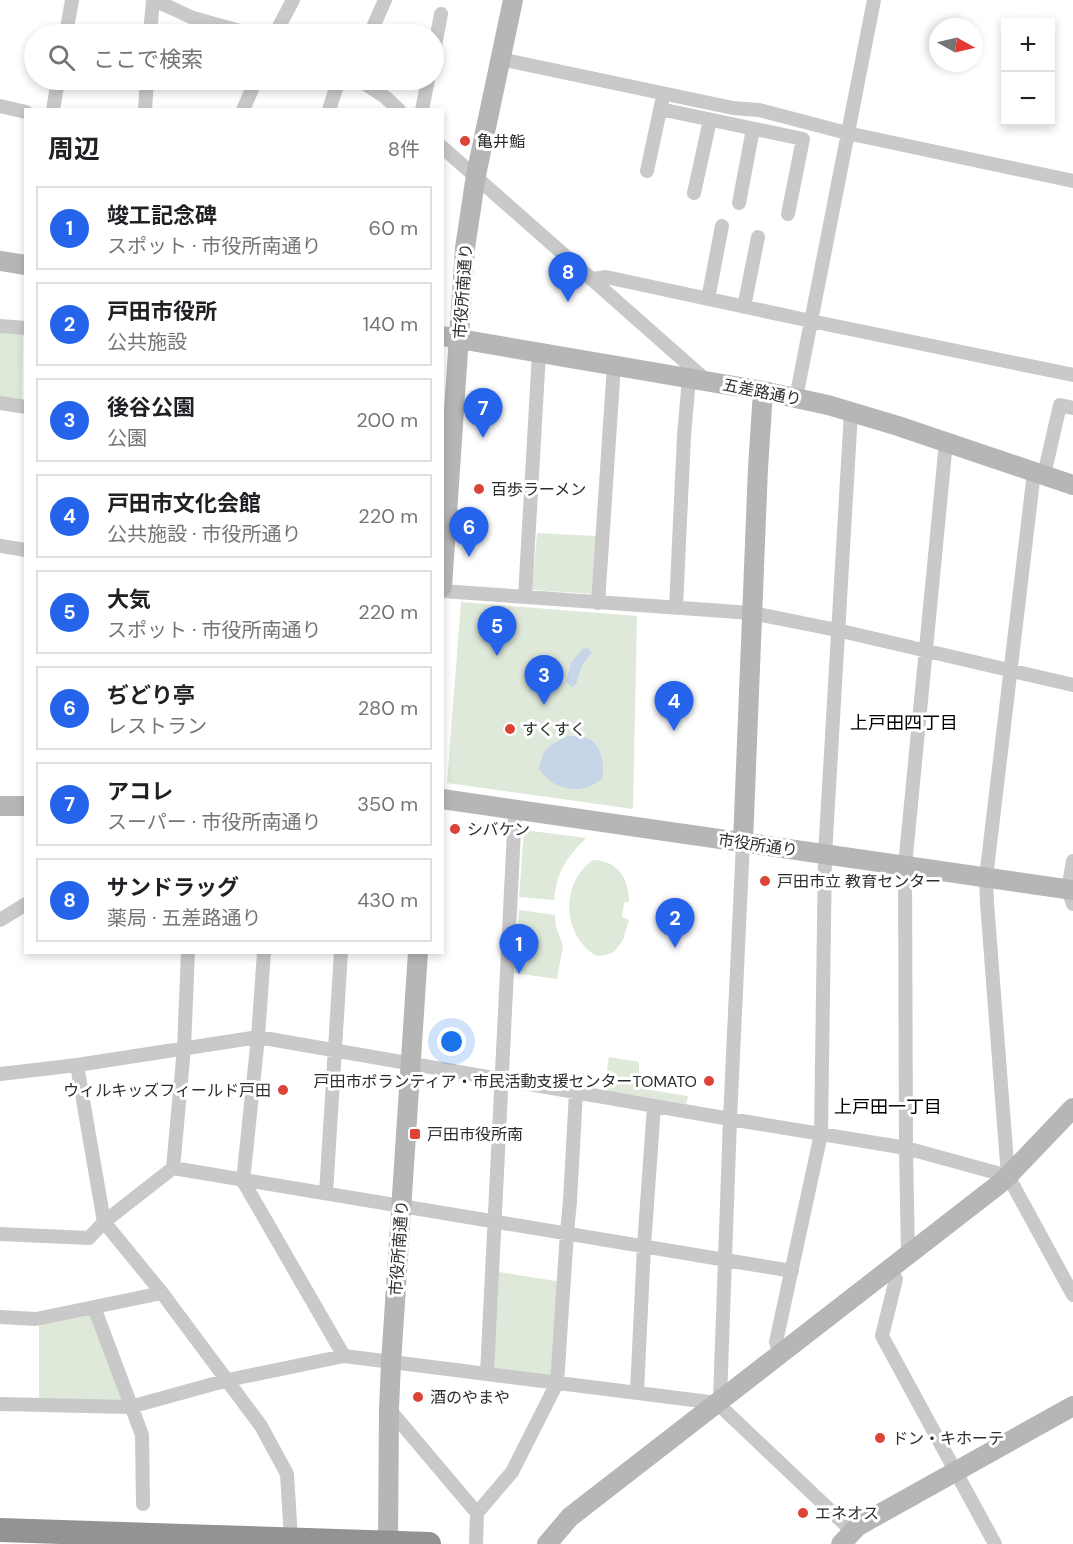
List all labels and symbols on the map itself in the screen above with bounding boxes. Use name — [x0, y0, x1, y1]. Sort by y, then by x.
north arrow — [929, 18, 983, 72]
place label: 亀井鮨 — [477, 131, 525, 152]
marker: 亀井鮨 — [458, 134, 472, 148]
street label: 市役所南通り — [449, 242, 477, 340]
pin: 8 — [548, 252, 588, 302]
street label: 五差路通り — [721, 374, 803, 410]
pin: 7 — [464, 388, 502, 438]
place label: 百歩ラーメン — [491, 479, 586, 500]
marker: 百歩ラーメン — [472, 482, 486, 496]
pin: 6 — [450, 508, 488, 557]
pin: 5 — [478, 606, 516, 656]
pin: 3 — [524, 656, 564, 705]
pin: 4 — [654, 682, 694, 731]
district label: 上戸田四丁目 — [850, 711, 958, 735]
place label: すくすく — [522, 719, 586, 740]
marker: すくすく — [503, 722, 517, 736]
place label: シバケン — [467, 819, 530, 840]
marker: シバケン — [448, 822, 462, 836]
street label: 市役所通り — [717, 829, 799, 861]
place label: 戸田市立 教育センター — [777, 871, 941, 892]
marker: 戸田市立 教育センター — [758, 874, 772, 888]
pin: 2 — [656, 898, 694, 948]
pin: 1 — [500, 924, 538, 974]
your location — [437, 1027, 466, 1056]
place label: 戸田市ボランティア・市民活動支援センターTOMATO — [314, 1071, 697, 1092]
marker: 戸田市ボランティア・市民活動支援センターTOMATO — [702, 1074, 716, 1088]
place label: ウィルキッズフィールド戸田 — [63, 1080, 271, 1101]
marker: ウィルキッズフィールド戸田 — [276, 1083, 290, 1097]
district label: 上戸田一丁目 — [834, 1095, 942, 1119]
place label: 戸田市役所南 — [427, 1124, 523, 1145]
marker: 戸田市役所南 — [408, 1127, 422, 1141]
street label: 市役所南通り — [385, 1199, 413, 1297]
place label: 酒のやまや — [430, 1387, 510, 1408]
marker: 酒のやまや — [411, 1390, 425, 1404]
place label: ドン・キホーテ — [892, 1428, 1004, 1449]
marker: ドン・キホーテ — [873, 1431, 887, 1445]
place label: エネオス — [815, 1503, 879, 1524]
marker: エネオス — [796, 1506, 810, 1520]

